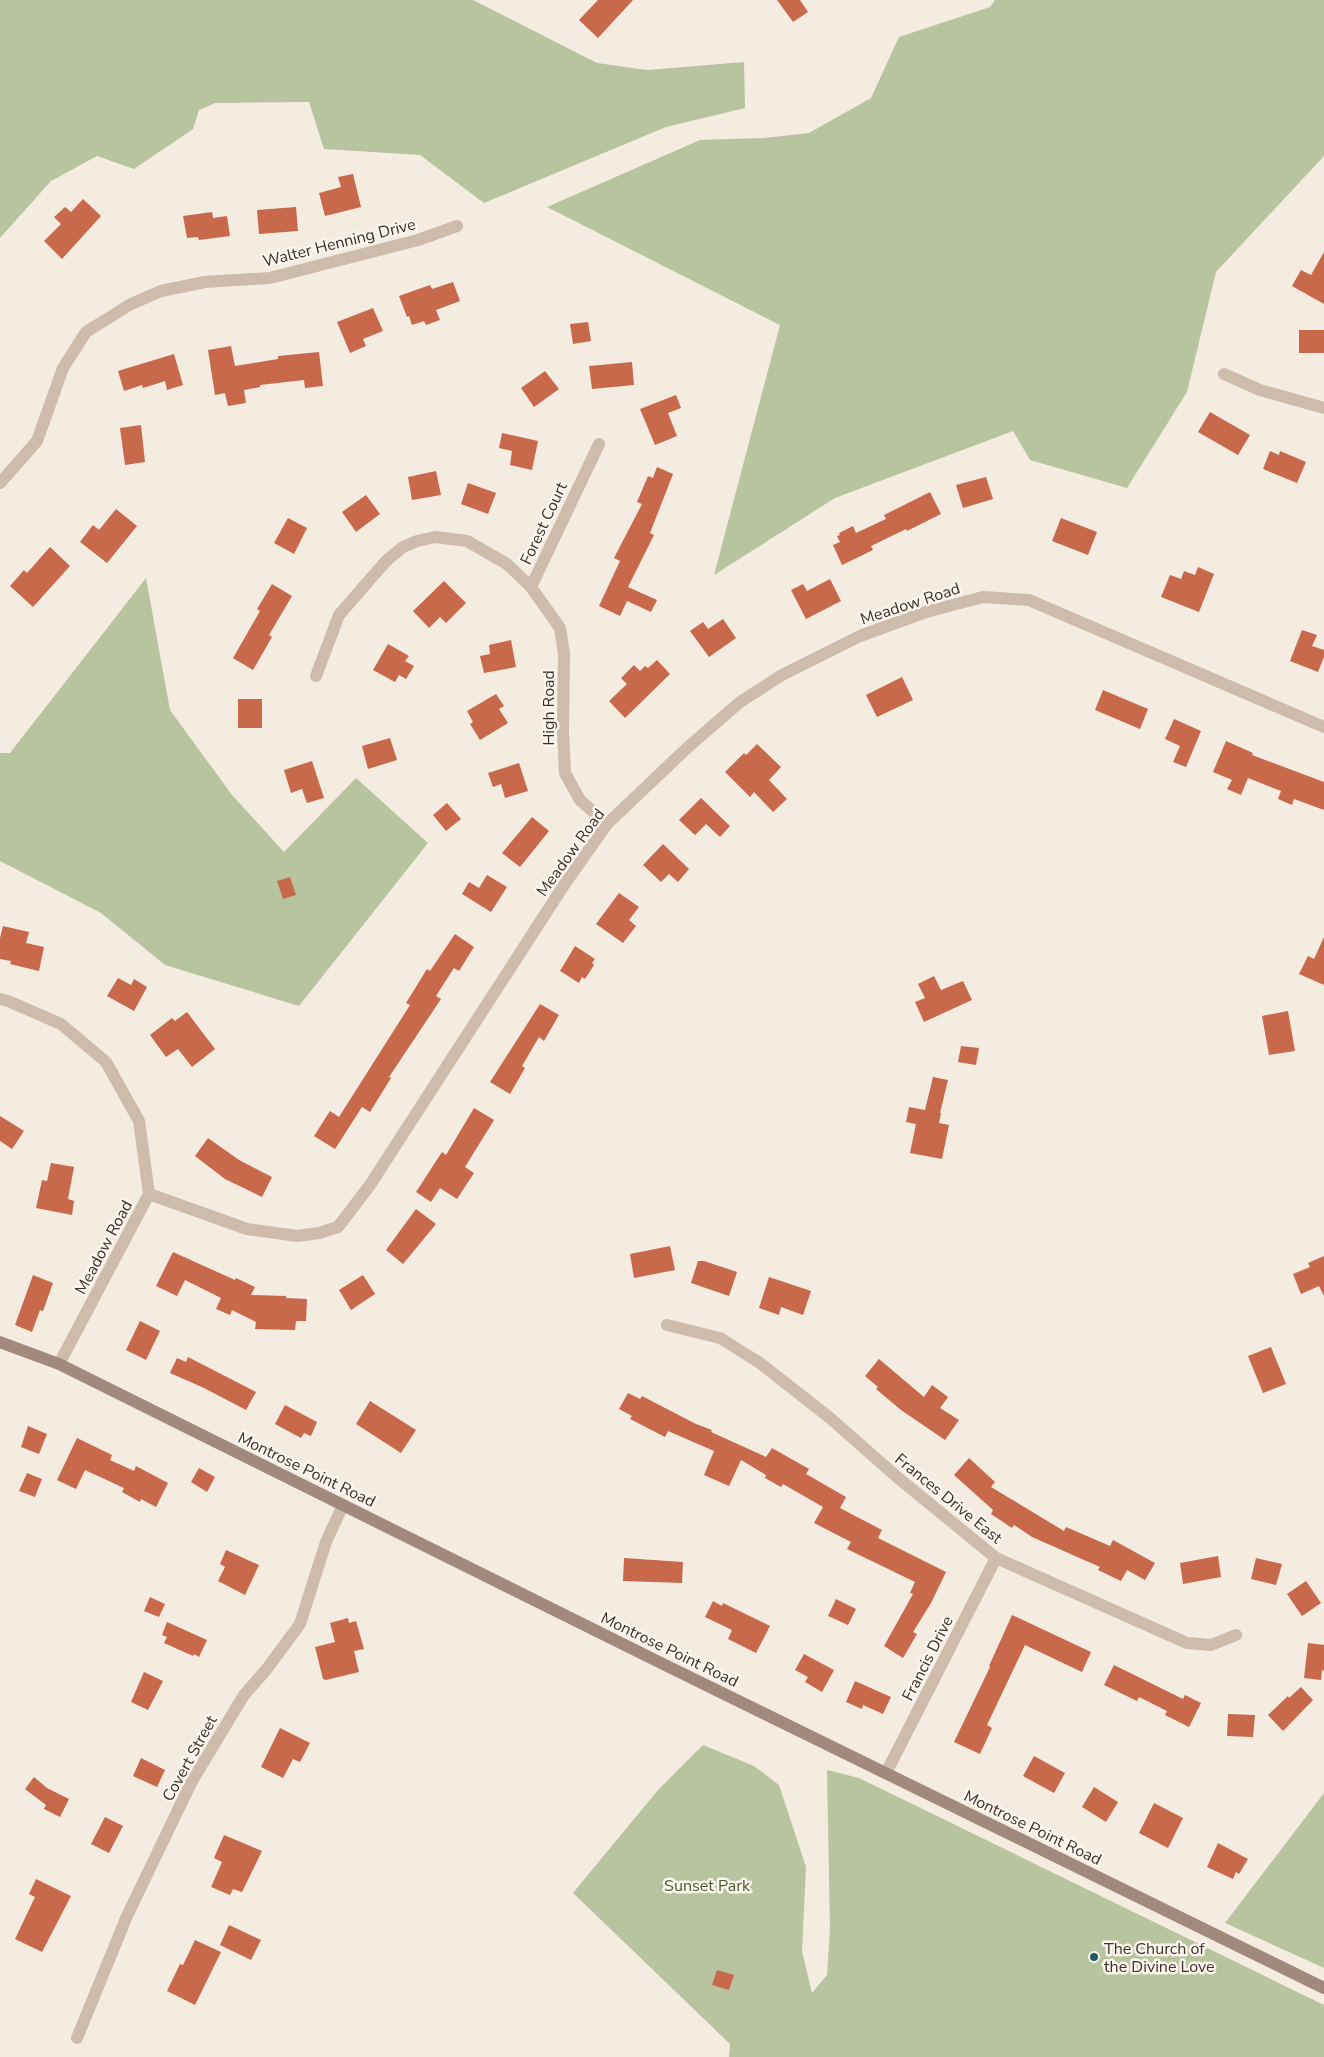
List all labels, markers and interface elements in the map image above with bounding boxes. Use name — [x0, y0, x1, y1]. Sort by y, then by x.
street label: Walter Henning Drive — [261, 213, 418, 273]
street label: Forest Court — [515, 478, 573, 568]
street label: Meadow Road — [858, 577, 963, 630]
street label: High Road — [538, 670, 560, 746]
street label: Meadow Road — [531, 804, 610, 901]
street label: Meadow Road — [70, 1197, 138, 1298]
street label: Montrose Point Road — [234, 1427, 379, 1513]
street label: Frances Drive East — [890, 1449, 1007, 1549]
street label: Montrose Point Road — [597, 1607, 742, 1693]
street label: Francis Drive — [897, 1612, 959, 1705]
street label: Covert Street — [157, 1711, 223, 1805]
street label: Montrose Point Road — [960, 1785, 1105, 1871]
park label: Sunset Park — [664, 1875, 751, 1897]
place label: The Church of the Divine Love — [1104, 1938, 1215, 1978]
marker: The Church of the Divine Love — [1088, 1951, 1100, 1963]

